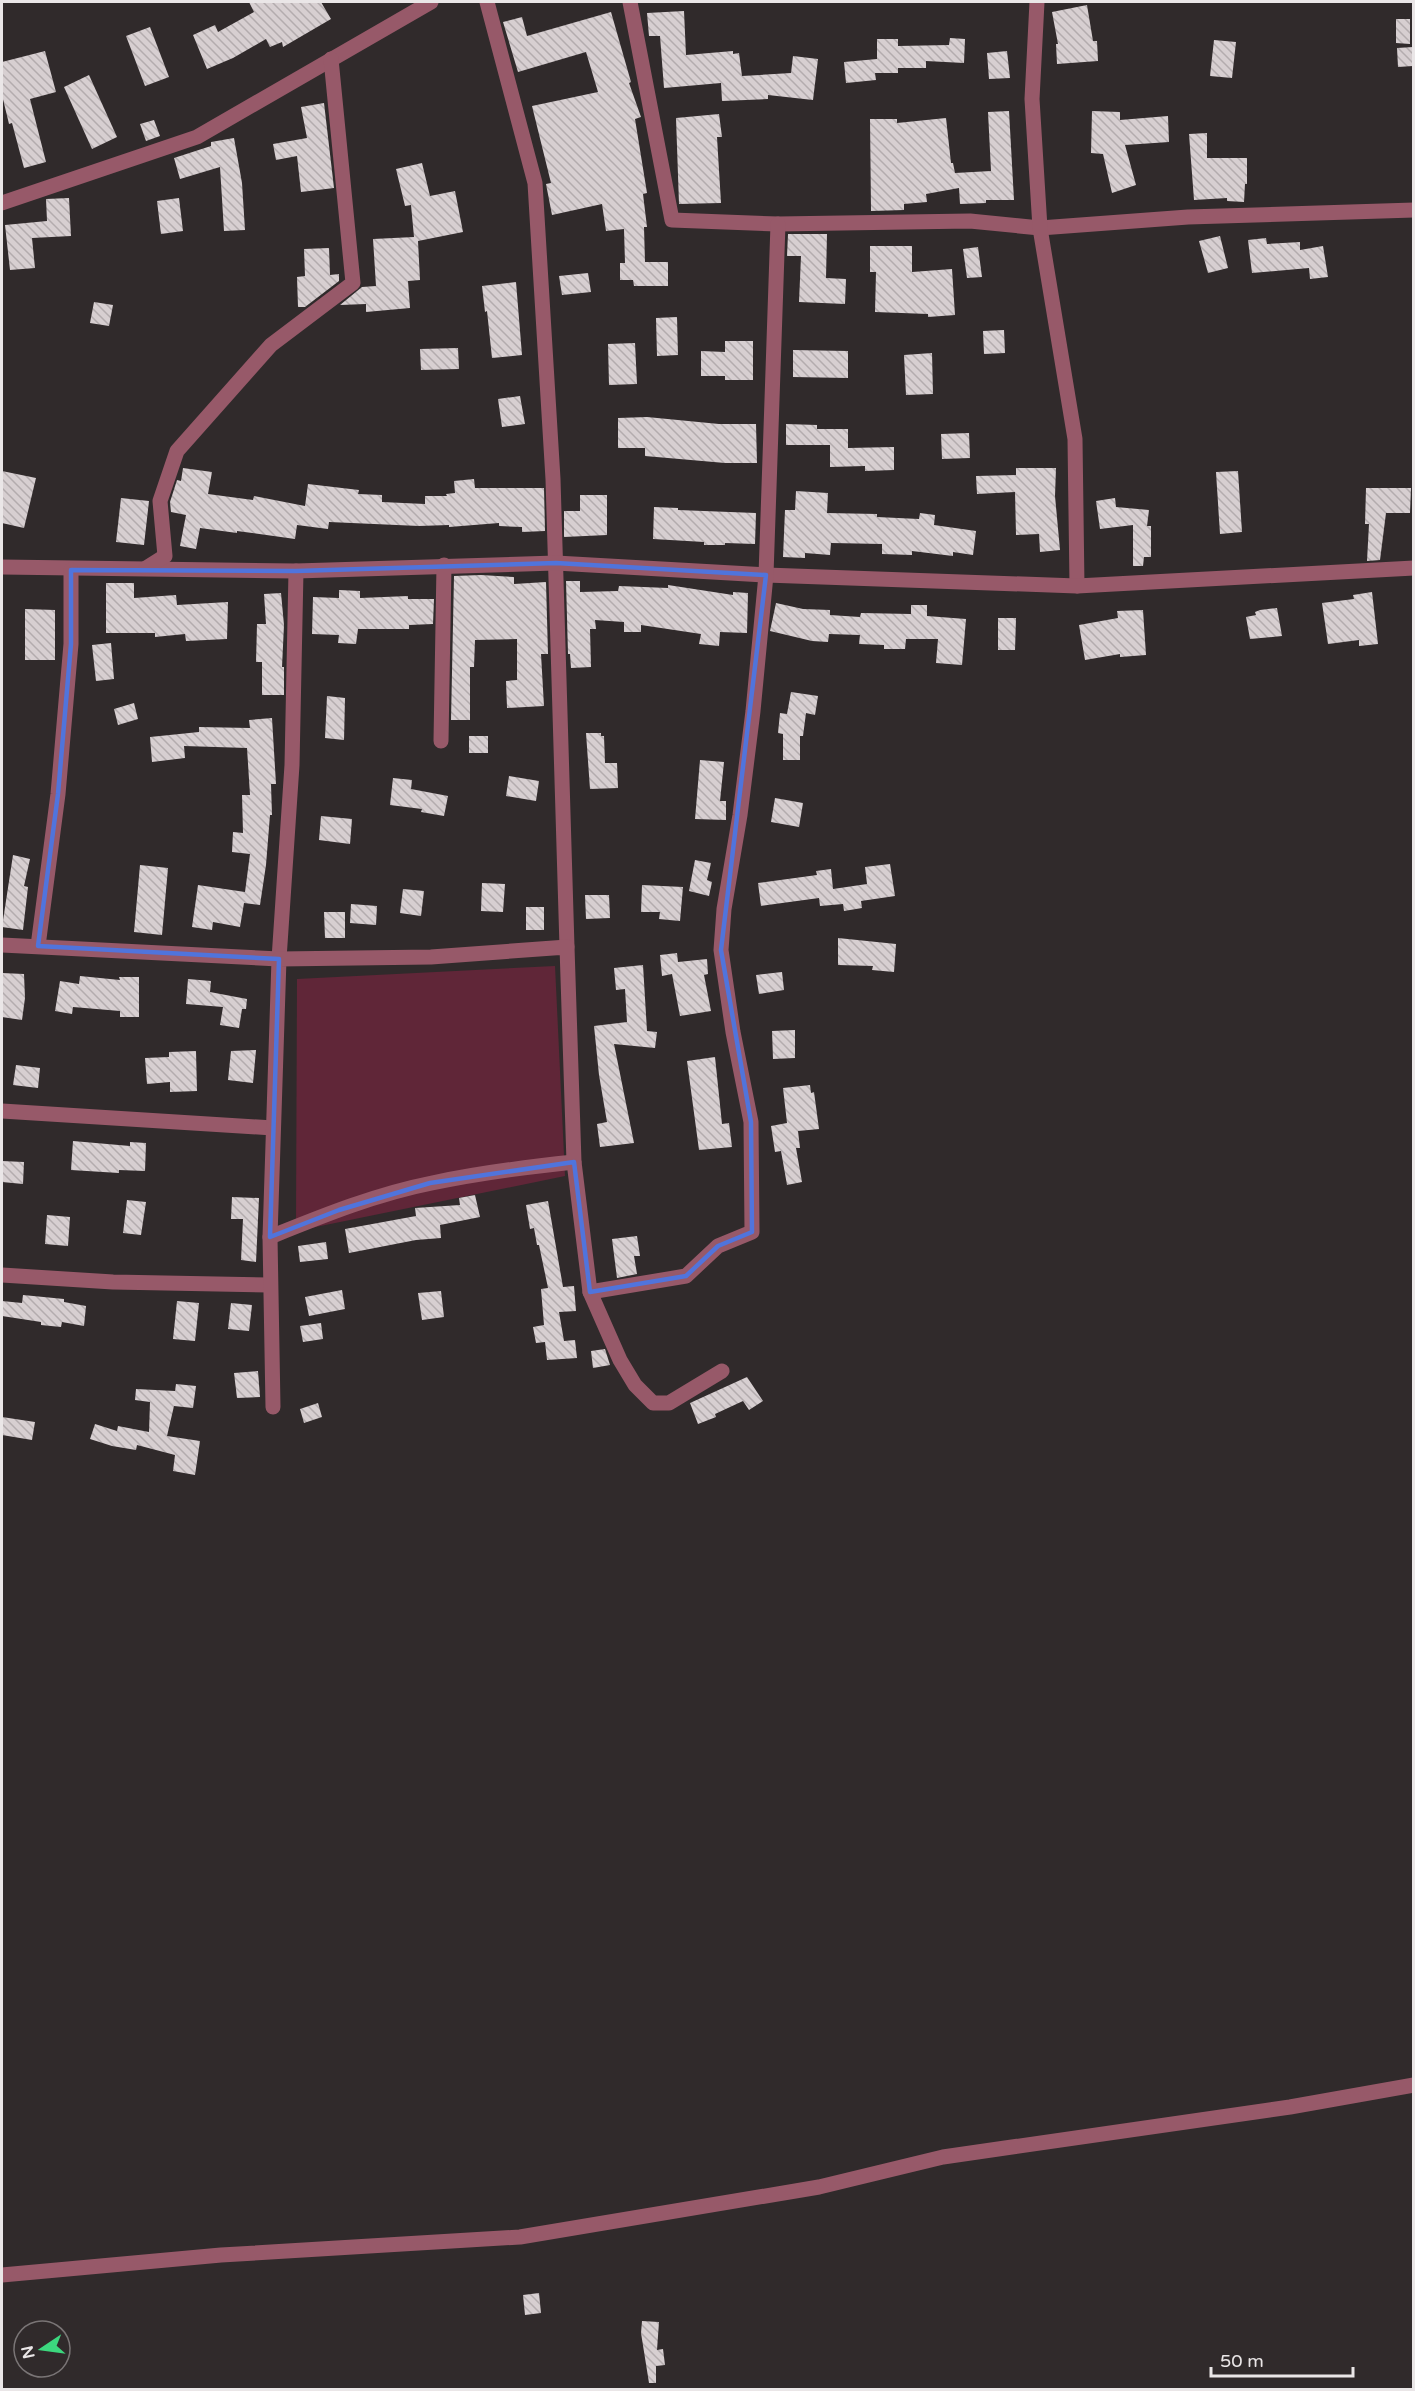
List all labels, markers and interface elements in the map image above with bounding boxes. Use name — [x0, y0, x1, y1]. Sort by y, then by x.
north arrow — [12, 2319, 72, 2379]
scale bar — [1211, 2340, 1354, 2378]
text: N — [17, 2344, 40, 2361]
text: 50 m — [1220, 2350, 1264, 2372]

